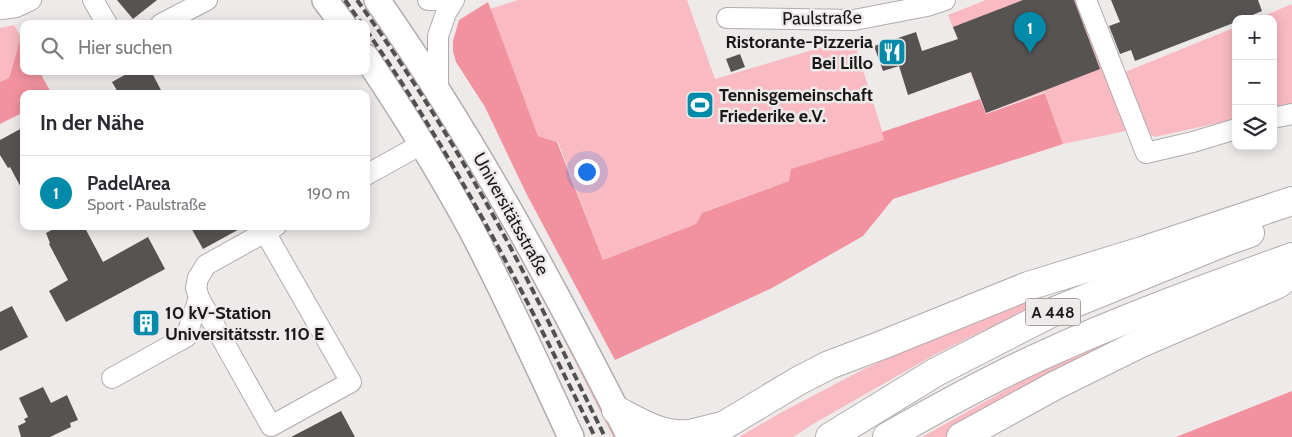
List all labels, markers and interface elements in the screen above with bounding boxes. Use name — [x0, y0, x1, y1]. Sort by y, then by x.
street label: Paulstraße — [782, 6, 862, 30]
pin: 1 — [1014, 12, 1046, 53]
map controls — [1232, 15, 1277, 150]
button: + — [1232, 15, 1277, 60]
search box — [20, 20, 370, 75]
place label: Ristorante-Pizzeria Bei Lillo — [726, 31, 873, 74]
icon: search — [38, 34, 66, 62]
text: Hier suchen — [78, 36, 172, 59]
restaurant icon: Ristorante-Pizzeria Bei Lillo — [877, 37, 907, 67]
button: − — [1232, 60, 1277, 105]
place label: Tennisgemeinschaft Friederike e.V. — [719, 84, 873, 127]
sports icon: Tennisgemeinschaft Friederike e.V. — [685, 90, 715, 120]
button: layers — [1232, 105, 1277, 150]
text: In der Nähe — [40, 110, 144, 135]
street label: Universitätsstraße — [468, 149, 554, 279]
your location — [574, 159, 600, 185]
text: PadelArea — [87, 172, 170, 195]
text: 1 — [53, 184, 59, 203]
text: 190 m — [307, 184, 350, 203]
text: Sport · Paulstraße — [87, 195, 206, 214]
road number: A 448 — [1026, 298, 1080, 326]
place label: 10 kV-Station Universitätsstr. 110 E — [165, 302, 324, 345]
building icon: 10 kV-Station Universitätsstr. 110 E — [131, 308, 161, 338]

